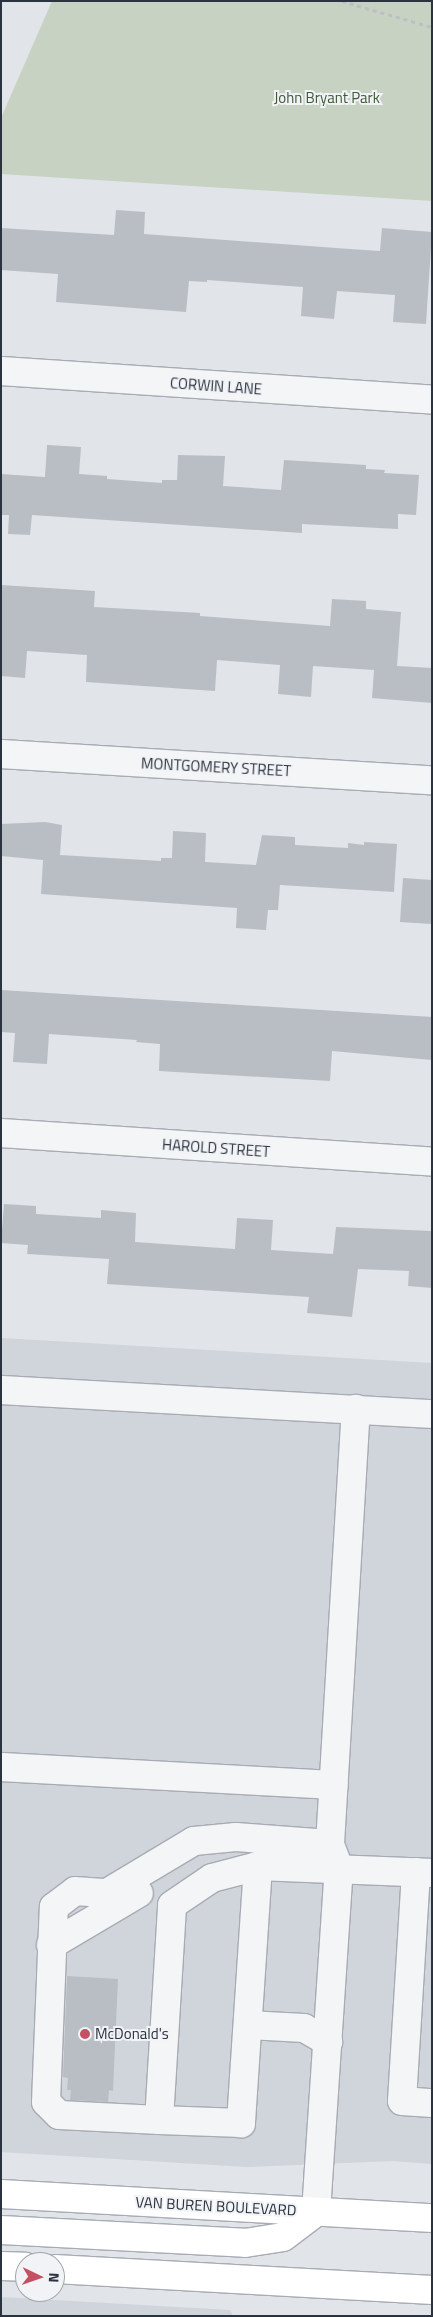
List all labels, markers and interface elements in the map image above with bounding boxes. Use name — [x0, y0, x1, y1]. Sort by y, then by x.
park label: John Bryant Park — [274, 89, 380, 107]
street label: CORWIN LANE — [169, 374, 263, 398]
street label: MONTGOMERY STREET — [140, 754, 292, 780]
street label: HAROLD STREET — [161, 1135, 271, 1161]
place label: McDonald's — [95, 2025, 169, 2043]
marker: McDonald's — [79, 2028, 91, 2040]
street label: VAN BUREN BOULEVARD — [135, 2193, 297, 2219]
north arrow — [15, 2252, 65, 2302]
text: N — [44, 2272, 65, 2283]

